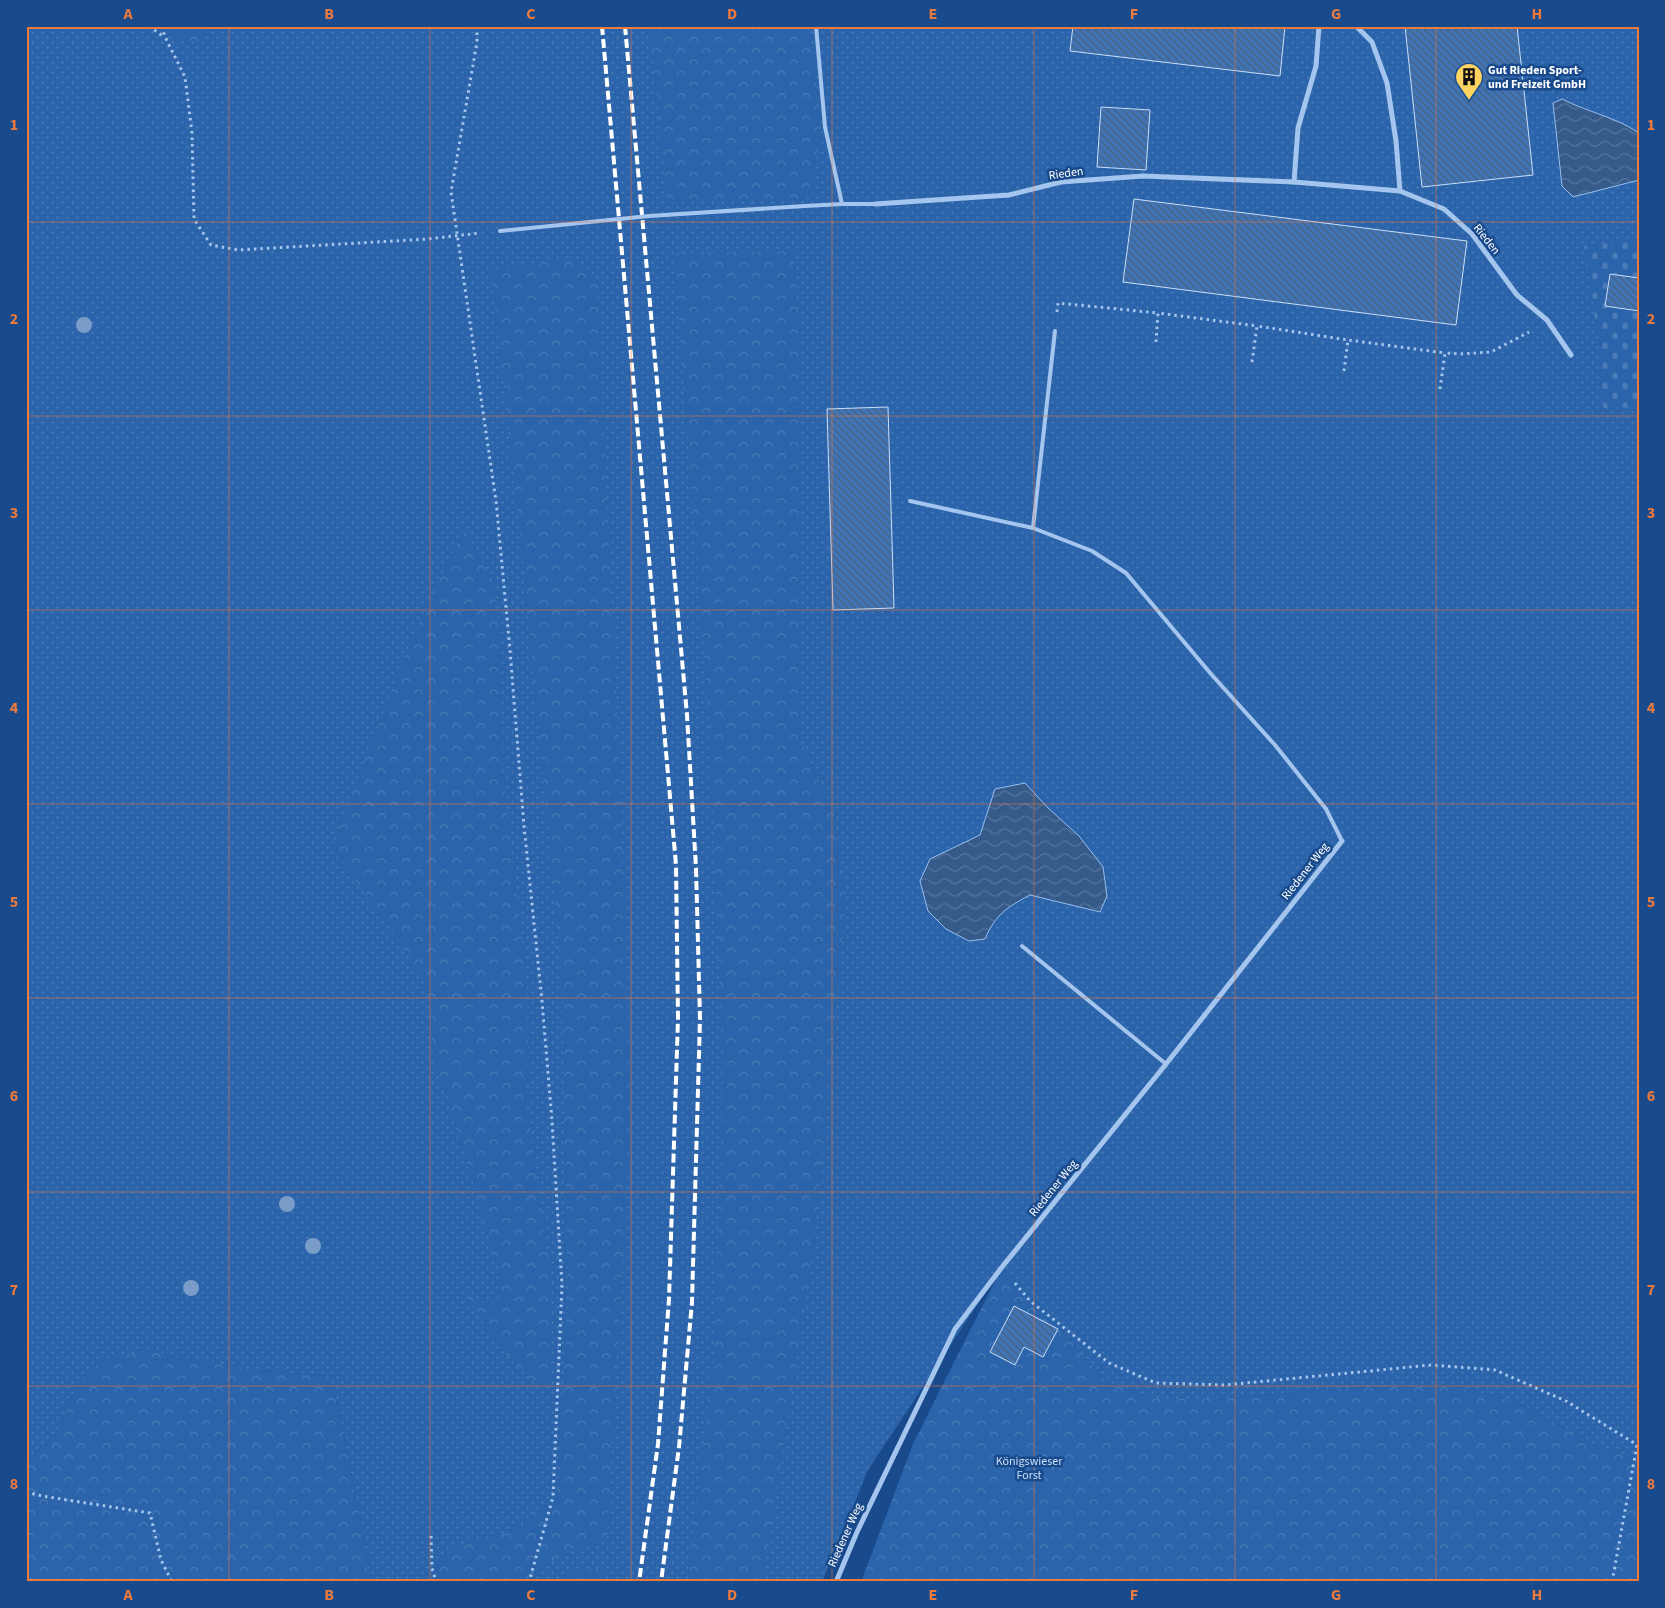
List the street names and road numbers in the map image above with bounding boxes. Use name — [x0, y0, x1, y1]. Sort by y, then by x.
street label: Rieden — [1048, 163, 1085, 184]
street label: Rieden — [1469, 220, 1504, 258]
street label: Riedener Weg — [1278, 839, 1333, 904]
street label: Riedener Weg — [1025, 1156, 1082, 1220]
street label: Riedener Weg — [824, 1500, 867, 1570]

